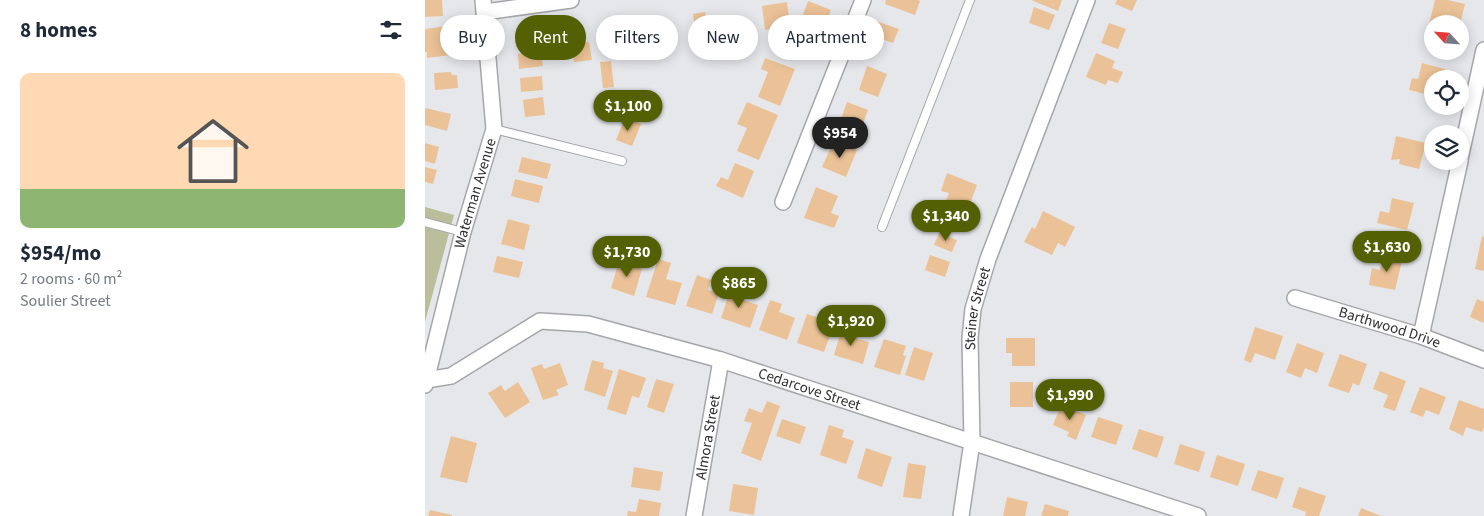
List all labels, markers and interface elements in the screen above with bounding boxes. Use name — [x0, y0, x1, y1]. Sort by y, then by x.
text: 8 homes — [20, 15, 97, 45]
chip: Buy — [440, 15, 505, 60]
chip: Rent — [515, 15, 586, 60]
chip: Filters — [596, 15, 678, 60]
chip: New — [688, 15, 758, 60]
chip: Apartment — [768, 15, 884, 60]
north arrow — [1424, 15, 1469, 60]
map controls — [1424, 15, 1469, 170]
icon: filters — [377, 16, 405, 44]
button: locate — [1424, 70, 1469, 115]
pin: $1,100 — [587, 90, 669, 132]
text: $1,100 — [604, 95, 652, 117]
icon: home — [168, 106, 258, 196]
pin: $954 — [810, 116, 870, 159]
text: $954 — [823, 122, 857, 144]
button: layers — [1424, 125, 1469, 170]
street label: Waterman Avenue — [449, 136, 501, 251]
pin: $1,340 — [905, 200, 987, 242]
text: $1,340 — [922, 205, 970, 227]
pin: $1,630 — [1346, 230, 1428, 273]
pin: $1,730 — [586, 236, 668, 278]
text: $1,630 — [1363, 236, 1411, 258]
text: $954/mo — [20, 238, 101, 268]
text: $1,730 — [603, 241, 651, 263]
street label: Steiner Street — [959, 264, 996, 351]
pin: $865 — [709, 266, 769, 309]
text: 2 rooms · 60 m² — [20, 268, 122, 290]
text: $865 — [722, 272, 756, 294]
text: Soulier Street — [20, 290, 111, 312]
street label: Barthwood Drive — [1336, 301, 1444, 353]
pin: $1,920 — [810, 304, 892, 347]
text: $1,920 — [827, 310, 875, 332]
street label: Cedarcove Street — [756, 362, 864, 416]
pin: $1,990 — [1029, 378, 1111, 421]
text: $1,990 — [1046, 384, 1094, 406]
street label: Almora Street — [690, 393, 725, 481]

